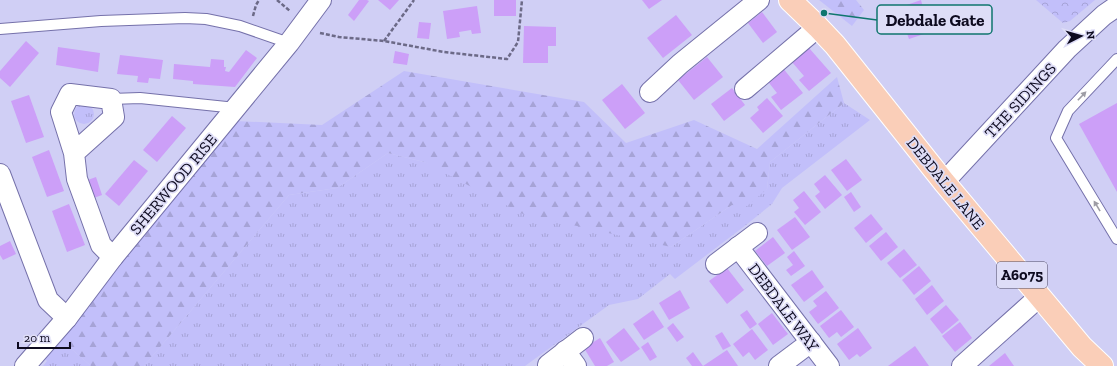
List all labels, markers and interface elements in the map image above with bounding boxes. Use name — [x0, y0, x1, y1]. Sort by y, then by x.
callout: Debdale Gate — [877, 5, 992, 34]
text: Debdale Gate — [885, 10, 985, 30]
north arrow — [1061, 16, 1101, 56]
text: N — [1084, 30, 1097, 40]
street label: THE SIDINGS — [981, 59, 1060, 142]
one-way arrow — [1078, 91, 1087, 101]
street label: SHERWOOD RISE — [126, 130, 221, 238]
street label: DEBDALE LANE — [903, 133, 989, 233]
one-way arrow — [1093, 200, 1100, 212]
street label: DEBDALE WAY — [744, 259, 823, 355]
road number: A6075 — [997, 262, 1047, 288]
scale bar — [18, 324, 70, 350]
text: 20 m — [24, 331, 51, 345]

